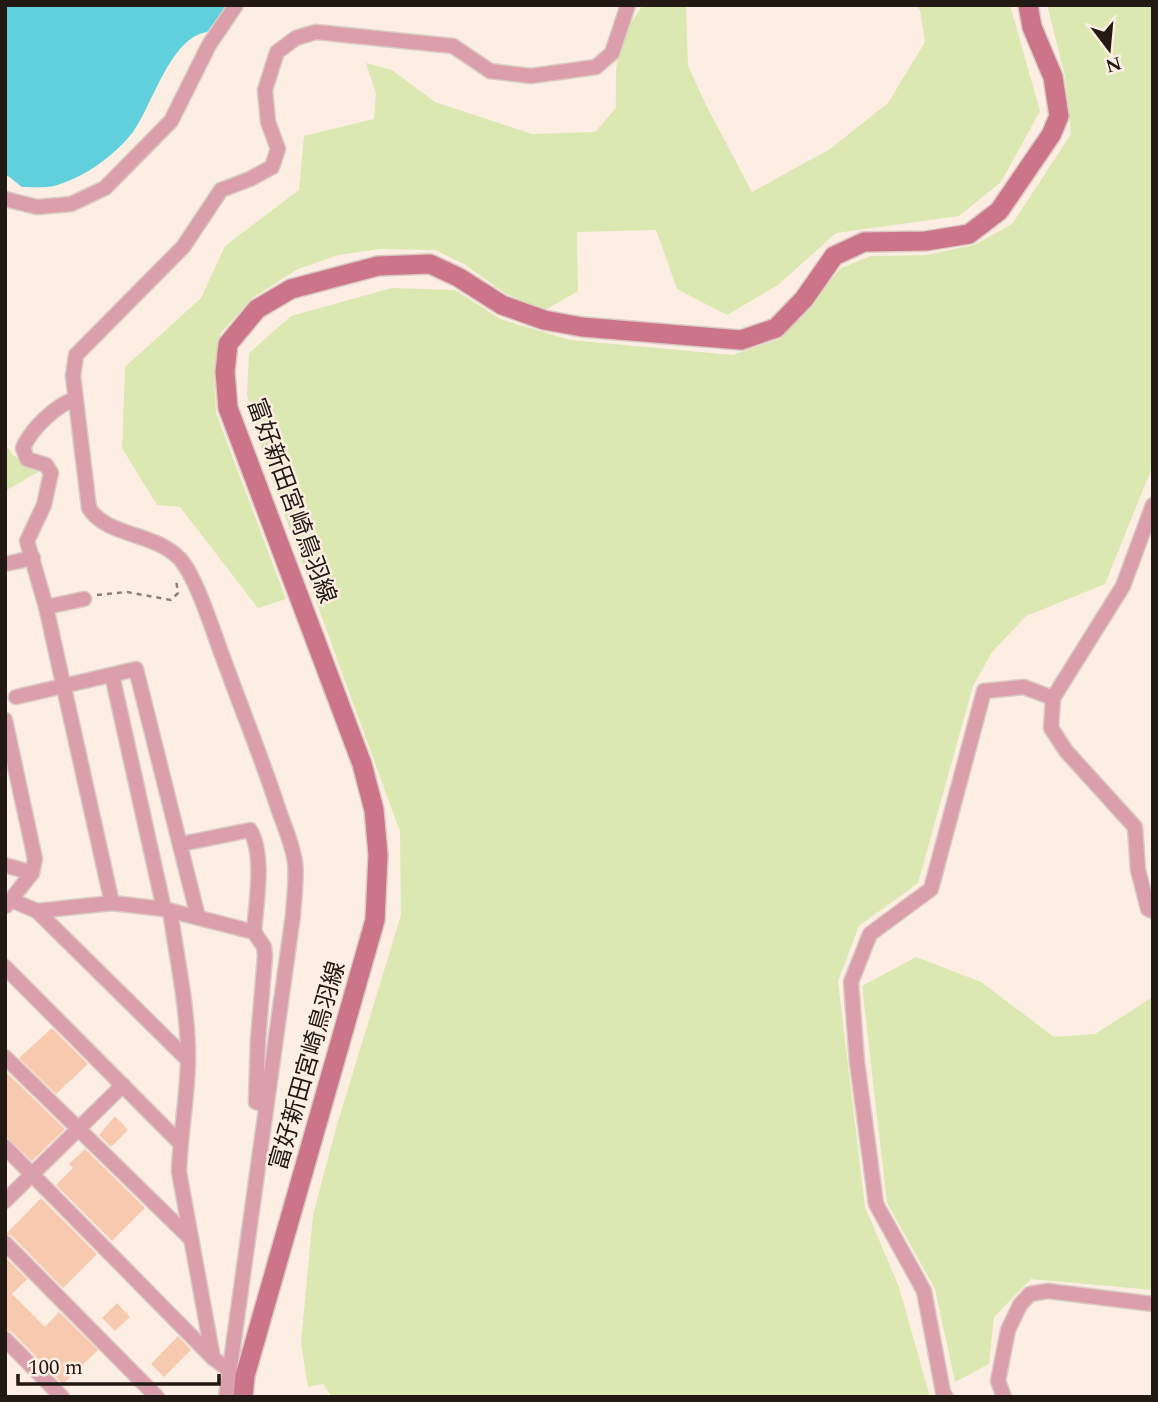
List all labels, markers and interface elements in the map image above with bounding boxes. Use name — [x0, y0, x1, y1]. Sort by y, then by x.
north arrow — [1074, 14, 1144, 84]
text: N — [1102, 48, 1125, 80]
street label: 富好新田宮崎鳥羽線 — [237, 393, 345, 609]
street label: 富好新田宮崎鳥羽線 — [261, 957, 355, 1175]
scale bar — [18, 1342, 219, 1386]
text: 100 m — [28, 1352, 83, 1384]

